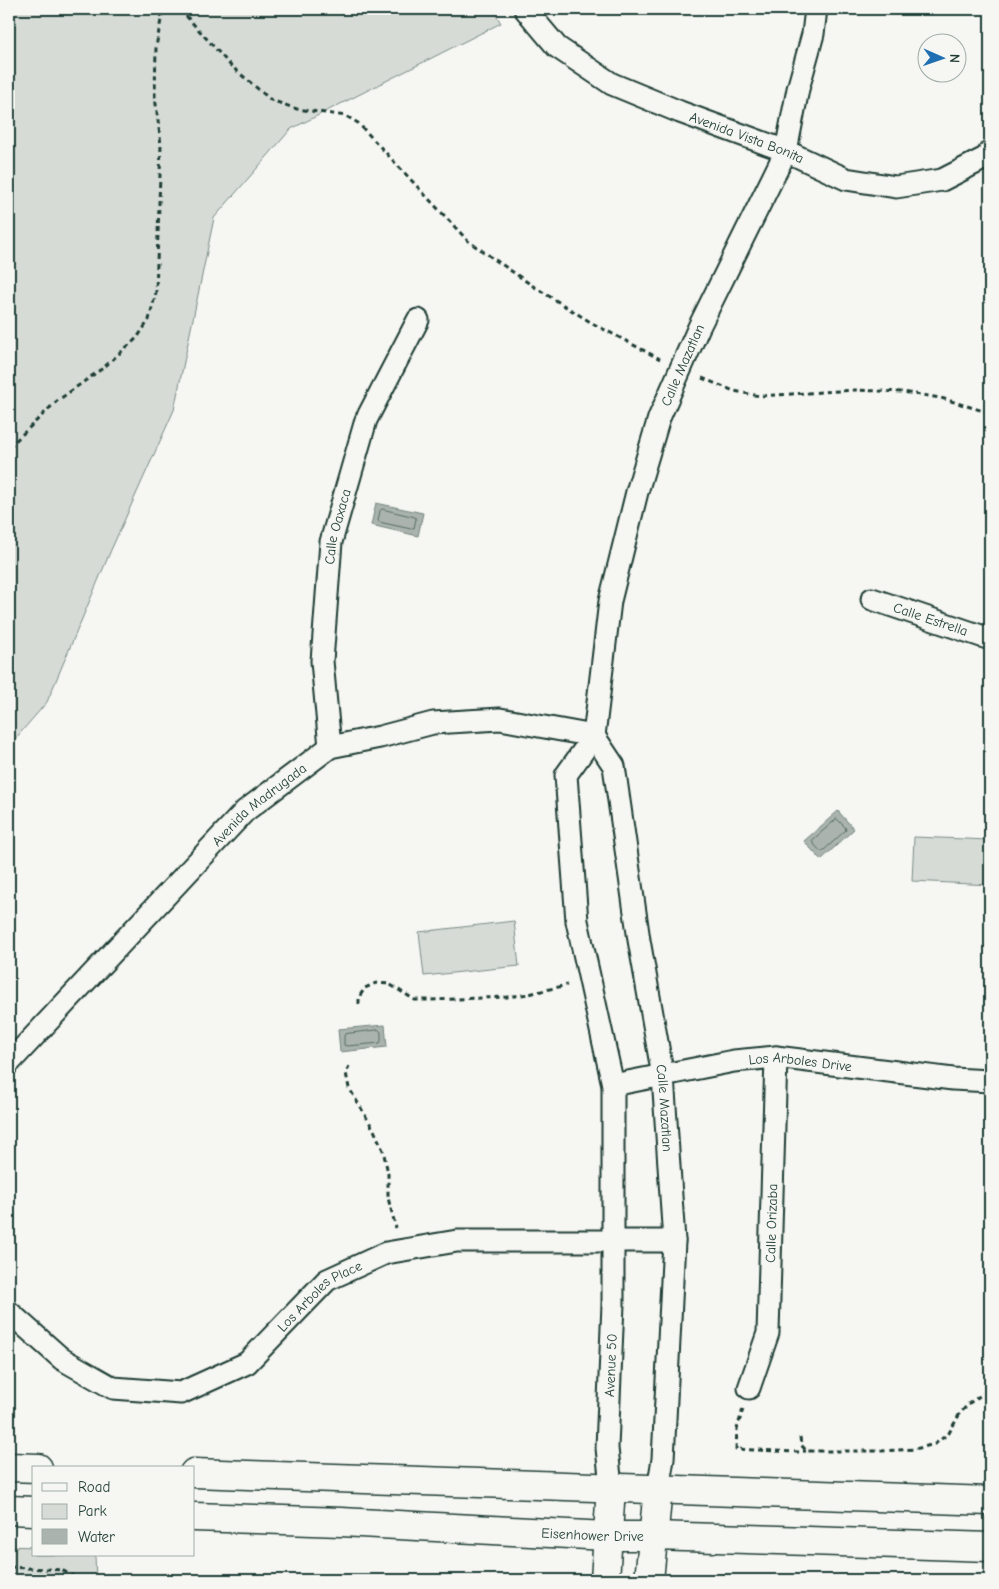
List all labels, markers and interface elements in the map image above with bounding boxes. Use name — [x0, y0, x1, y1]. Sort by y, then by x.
north arrow — [916, 32, 966, 82]
text: N — [946, 54, 963, 63]
street label: Avenida Vista Bonita — [687, 108, 807, 167]
street label: Calle Mazatlan — [657, 322, 708, 409]
street label: Calle Oaxaca — [321, 487, 355, 565]
street label: Calle Estrella — [891, 599, 970, 640]
street label: Avenida Madrugada — [208, 760, 310, 850]
street label: Los Arboles Drive — [748, 1049, 853, 1075]
street label: Calle Mazatlan — [652, 1063, 676, 1152]
street label: Calle Orizaba — [762, 1183, 781, 1263]
street label: Los Arboles Place — [274, 1257, 365, 1335]
street label: Avenue 50 — [601, 1333, 621, 1397]
legend — [32, 1466, 195, 1556]
text: Road — [78, 1478, 110, 1496]
text: Park — [78, 1502, 107, 1520]
street label: Eisenhower Drive — [541, 1525, 644, 1545]
text: Water — [78, 1528, 115, 1546]

